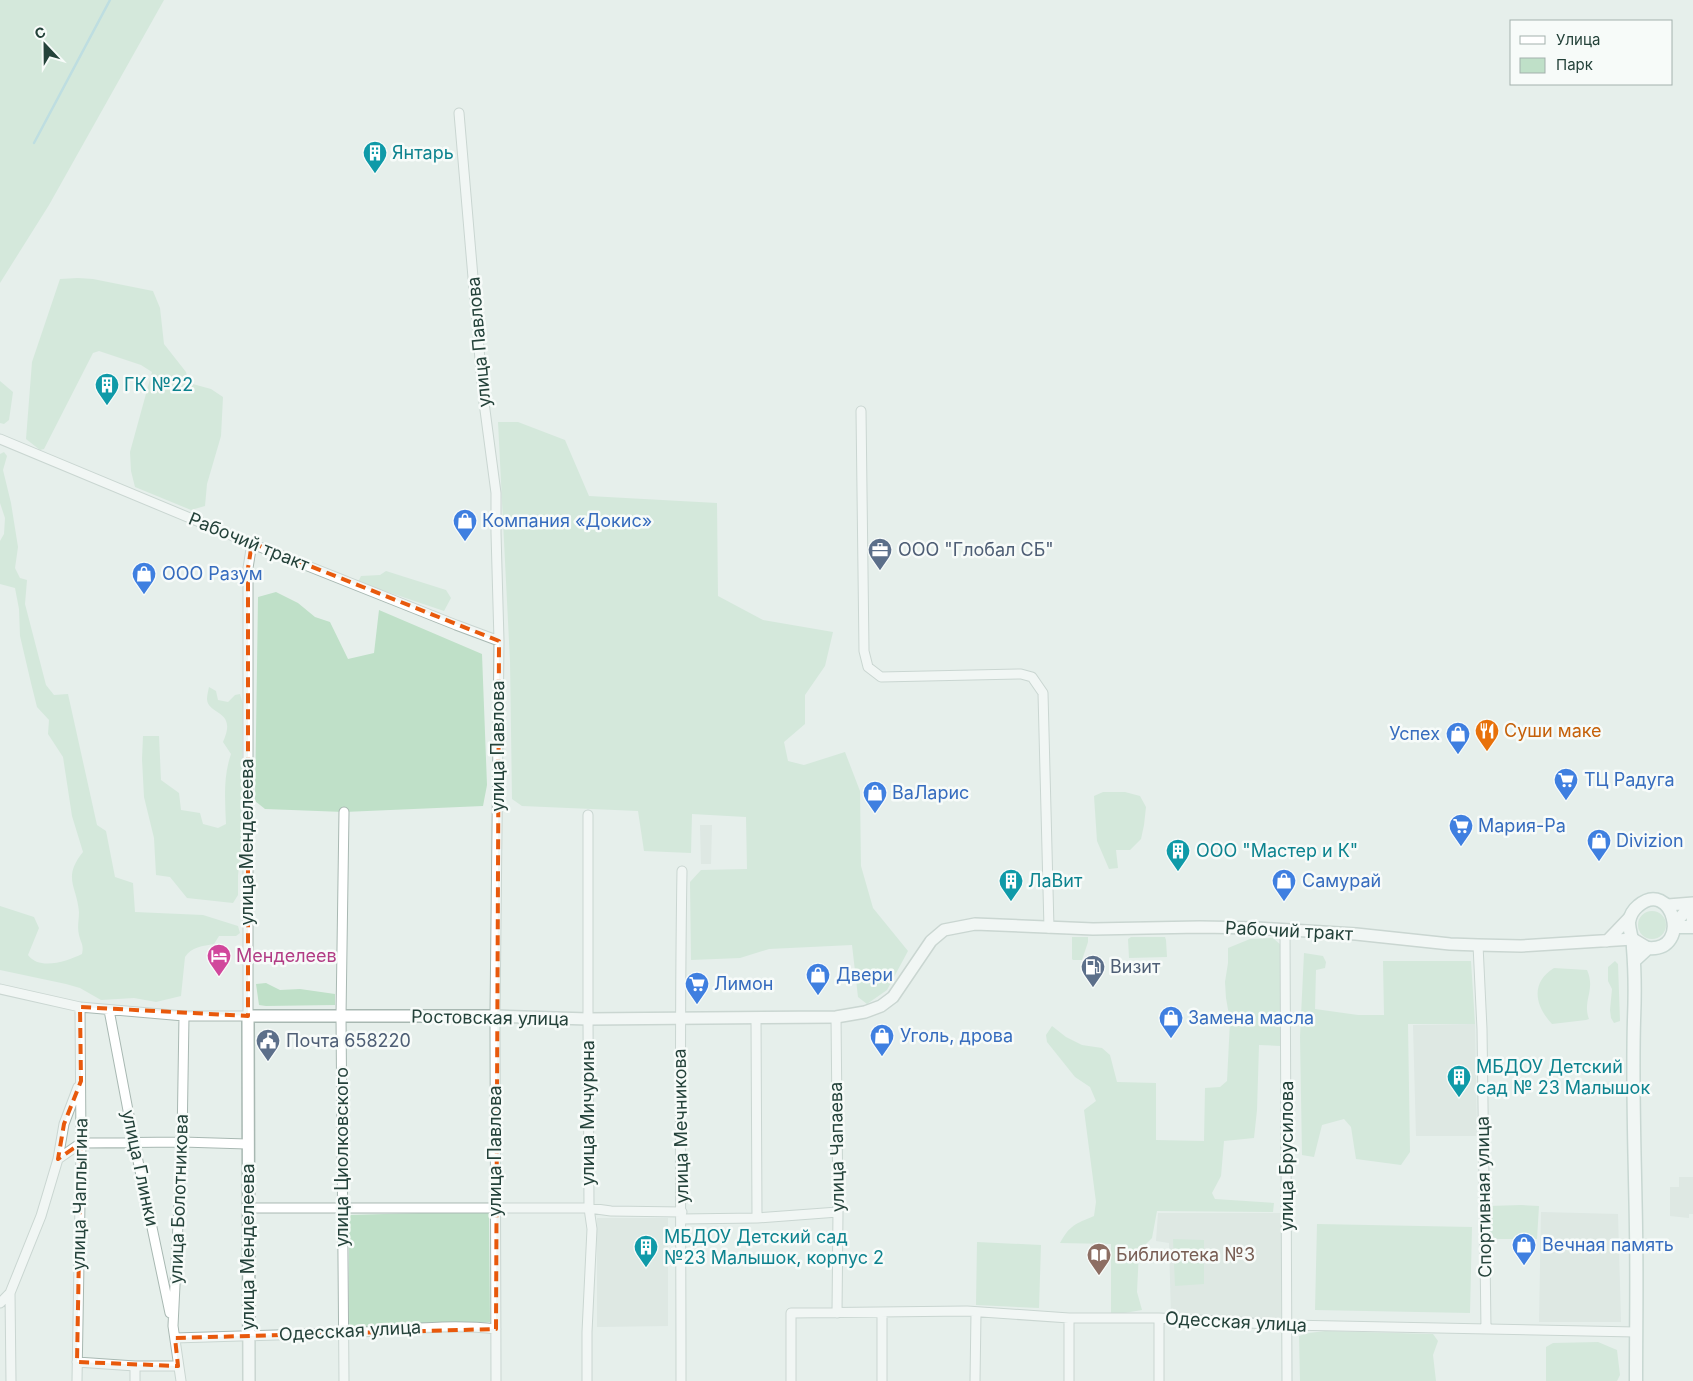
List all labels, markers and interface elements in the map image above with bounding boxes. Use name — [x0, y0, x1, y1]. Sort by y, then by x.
north arrow — [20, 20, 70, 70]
legend — [1510, 20, 1673, 85]
text: С — [32, 23, 48, 42]
text: Улица — [1556, 30, 1600, 49]
text: Парк — [1556, 55, 1593, 74]
building icon: Янтарь — [362, 140, 388, 174]
place label: Янтарь — [392, 142, 454, 163]
street label: улица Павлова — [462, 276, 495, 408]
building icon: ГК №22 — [94, 372, 120, 406]
place label: ГК №22 — [124, 374, 193, 395]
street label: Рабочий тракт — [186, 508, 313, 575]
shop icon: Компания «Докис» — [452, 508, 478, 542]
place label: Компания «Докис» — [482, 510, 652, 531]
office icon: ООО "Глобал СБ" — [867, 537, 893, 571]
place label: ООО "Глобал СБ" — [898, 539, 1054, 560]
shop icon: ООО Разум — [131, 561, 157, 595]
place label: ООО Разум — [162, 563, 263, 584]
street label: улица Павлова — [487, 680, 508, 812]
restaurant icon: Суши маке — [1474, 718, 1500, 752]
place label: Суши маке — [1504, 720, 1602, 741]
shop icon: Успех — [1445, 721, 1471, 755]
place label: Успех — [1389, 723, 1440, 744]
street label: улица Менделеева — [236, 758, 257, 926]
supermarket icon: ТЦ Радуга — [1553, 767, 1579, 801]
place label: ТЦ Радуга — [1584, 769, 1675, 790]
shop icon: ВаЛарис — [862, 780, 888, 814]
place label: ВаЛарис — [892, 782, 969, 803]
supermarket icon: Мария-Ра — [1448, 813, 1474, 847]
place label: Мария-Ра — [1478, 815, 1566, 836]
shop icon: Divizion — [1586, 828, 1612, 862]
place label: Divizion — [1616, 830, 1684, 851]
building icon: ООО "Мастер и К" — [1165, 838, 1191, 872]
place label: ООО "Мастер и К" — [1196, 840, 1358, 861]
building icon: ЛаВит — [998, 868, 1024, 902]
shop icon: Самурай — [1271, 868, 1297, 902]
place label: ЛаВит — [1028, 870, 1083, 891]
place label: Самурай — [1302, 870, 1381, 891]
street label: Рабочий тракт — [1225, 917, 1354, 944]
hotel icon: Менделеев — [206, 943, 232, 977]
place label: Менделеев — [236, 945, 337, 966]
fuel station icon: Визит — [1080, 954, 1106, 988]
place label: Визит — [1110, 956, 1161, 977]
shop icon: Двери — [805, 962, 831, 996]
place label: Двери — [836, 964, 893, 985]
supermarket icon: Лимон — [684, 971, 710, 1005]
place label: Лимон — [714, 973, 773, 994]
shop icon: Замена масла — [1158, 1005, 1184, 1039]
street label: Ростовская улица — [411, 1006, 569, 1029]
place label: Замена масла — [1188, 1007, 1314, 1028]
shop icon: Уголь, дрова — [869, 1023, 895, 1057]
place label: Уголь, дрова — [900, 1025, 1013, 1046]
public building icon: Почта 658220 — [255, 1028, 281, 1062]
place label: Почта 658220 — [286, 1030, 411, 1051]
street label: улица Мичурина — [577, 1040, 598, 1186]
street label: улица Мечникова — [669, 1048, 692, 1204]
place label: МБДОУ Детский сад № 23 Малышок — [1476, 1056, 1650, 1098]
building icon: МБДОУ Детский сад № 23 Малышок — [1446, 1064, 1472, 1098]
street label: улица Циолковского — [331, 1067, 352, 1247]
street label: улица Брусилова — [1276, 1081, 1297, 1231]
street label: улица Чапаева — [825, 1082, 848, 1212]
street label: улица Павлова — [484, 1085, 505, 1217]
street label: улица Глинки — [118, 1108, 163, 1228]
street label: улица Болотникова — [165, 1114, 192, 1284]
street label: Спортивная улица — [1472, 1116, 1495, 1278]
street label: улица Чаплыгина — [68, 1117, 91, 1270]
street label: улица Менделеева — [237, 1163, 258, 1331]
place label: МБДОУ Детский сад №23 Малышок, корпус 2 — [664, 1226, 884, 1268]
shop icon: Вечная память — [1511, 1232, 1537, 1266]
building icon: МБДОУ Детский сад №23 Малышок, корпус 2 — [633, 1234, 659, 1268]
place label: Вечная память — [1542, 1234, 1674, 1255]
library icon: Библиотека №3 — [1086, 1242, 1112, 1276]
place label: Библиотека №3 — [1116, 1244, 1255, 1265]
street label: Одесская улица — [1164, 1307, 1308, 1336]
street label: Одесская улица — [278, 1316, 422, 1345]

